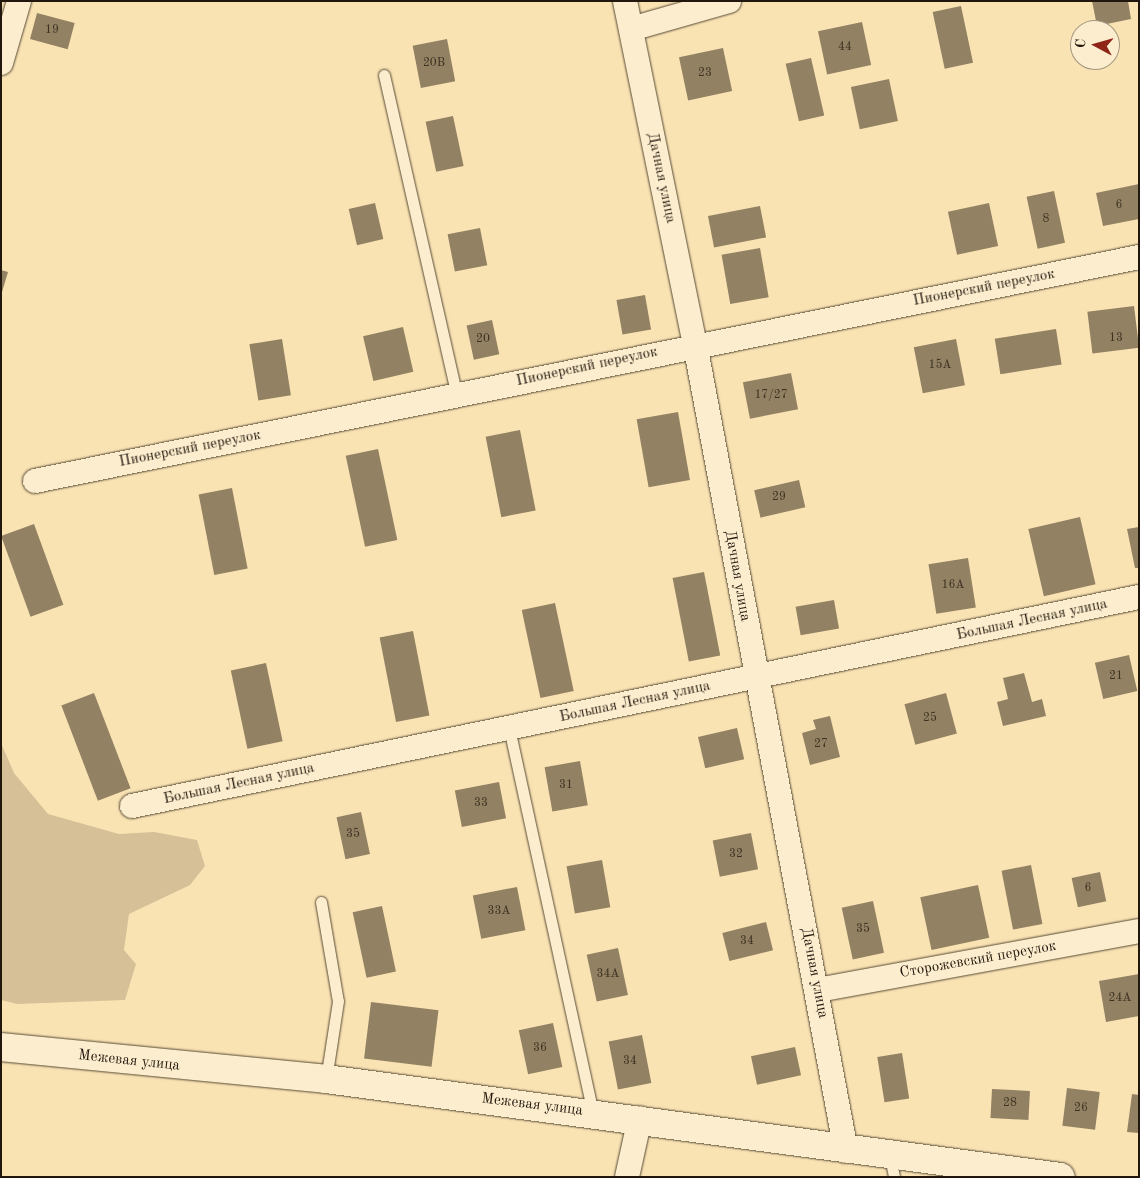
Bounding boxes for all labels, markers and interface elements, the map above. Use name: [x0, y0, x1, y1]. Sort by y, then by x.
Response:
north arrow: [1070, 20, 1120, 70]
house number: 19: [45, 24, 59, 38]
text: С: [1074, 38, 1089, 49]
house number: 44: [838, 41, 852, 55]
house number: 20В: [423, 57, 445, 71]
house number: 23: [698, 67, 712, 81]
street label: Дачная улица: [643, 131, 679, 225]
house number: 6: [1116, 199, 1122, 213]
house number: 8: [1043, 213, 1049, 227]
street label: Пионерский переулок: [912, 265, 1056, 311]
house number: 13: [1109, 332, 1123, 346]
house number: 20: [476, 333, 490, 347]
street label: Пионерский переулок: [515, 343, 659, 391]
house number: 15А: [928, 359, 952, 373]
house number: 17/27: [754, 389, 788, 403]
street label: Пионерский переулок: [118, 426, 262, 472]
house number: 29: [772, 491, 786, 505]
street label: Дачная улица: [720, 529, 754, 623]
house number: 16А: [941, 579, 965, 593]
street label: Большая Лесная улица: [955, 595, 1109, 645]
house number: 21: [1109, 670, 1123, 684]
street label: Большая Лесная улица: [558, 677, 712, 727]
house number: 25: [923, 712, 937, 726]
house number: 27: [814, 738, 828, 752]
street label: Большая Лесная улица: [162, 759, 316, 809]
house number: 31: [559, 779, 573, 793]
house number: 33: [474, 797, 488, 811]
house number: 35: [346, 828, 360, 842]
house number: 32: [729, 848, 743, 862]
house number: 6: [1085, 882, 1091, 896]
house number: 33А: [487, 905, 511, 919]
house number: 35: [856, 923, 870, 937]
street label: Дачная улица: [796, 926, 832, 1020]
house number: 34: [740, 935, 754, 949]
street label: Сторожевский переулок: [898, 937, 1058, 983]
house number: 34А: [596, 968, 620, 982]
house number: 24А: [1108, 992, 1132, 1006]
house number: 36: [533, 1042, 547, 1056]
street label: Межевая улица: [77, 1047, 181, 1075]
house number: 34: [623, 1055, 637, 1069]
street label: Межевая улица: [480, 1090, 584, 1120]
house number: 28: [1003, 1097, 1017, 1111]
house number: 26: [1074, 1102, 1088, 1116]

